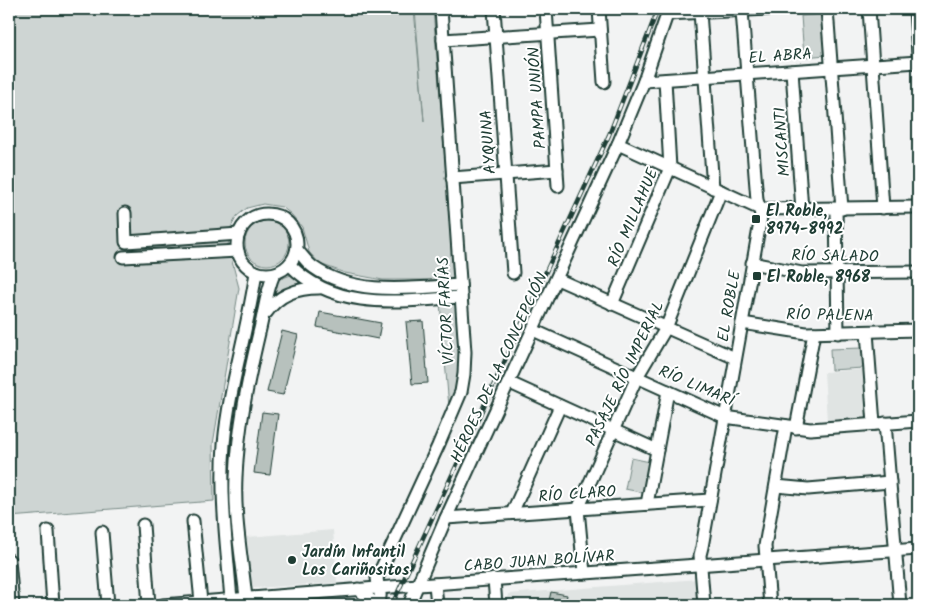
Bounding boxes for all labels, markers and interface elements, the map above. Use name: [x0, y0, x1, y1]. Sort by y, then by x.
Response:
street label: EL ABRA: [748, 42, 813, 71]
street label: PAMPA UNIÓN: [521, 46, 554, 150]
street label: MISCANTI: [768, 106, 797, 178]
street label: AYQUINA: [474, 109, 503, 175]
street label: RÍO MILLAHUE: [601, 164, 666, 271]
place label: El Roble, 8974-8992: [766, 199, 843, 242]
marker: El Roble, 8974-8992: [750, 213, 762, 225]
street label: RÍO SALADO: [791, 243, 879, 270]
street label: VÍCTOR FARÍAS: [431, 256, 462, 365]
place label: El Roble, 8968: [767, 265, 871, 290]
street label: HÉROES DE LA CONCEPCIÓN: [444, 268, 555, 467]
street label: EL ROBLE: [711, 268, 748, 344]
marker: El Roble, 8968: [751, 270, 763, 282]
street label: PASAJE RÍO IMPERIAL: [579, 297, 671, 451]
street label: RÍO PALENA: [786, 302, 874, 329]
street label: RÍO LIMARÍ: [654, 359, 741, 415]
street label: RÍO CLARO: [537, 479, 617, 510]
place label: Jardín Infantil Los Cariñositos: [302, 540, 410, 583]
street label: CABO JUAN BOLÍVAR: [463, 544, 615, 579]
marker: Jardín Infantil Los Cariñositos: [286, 554, 298, 566]

